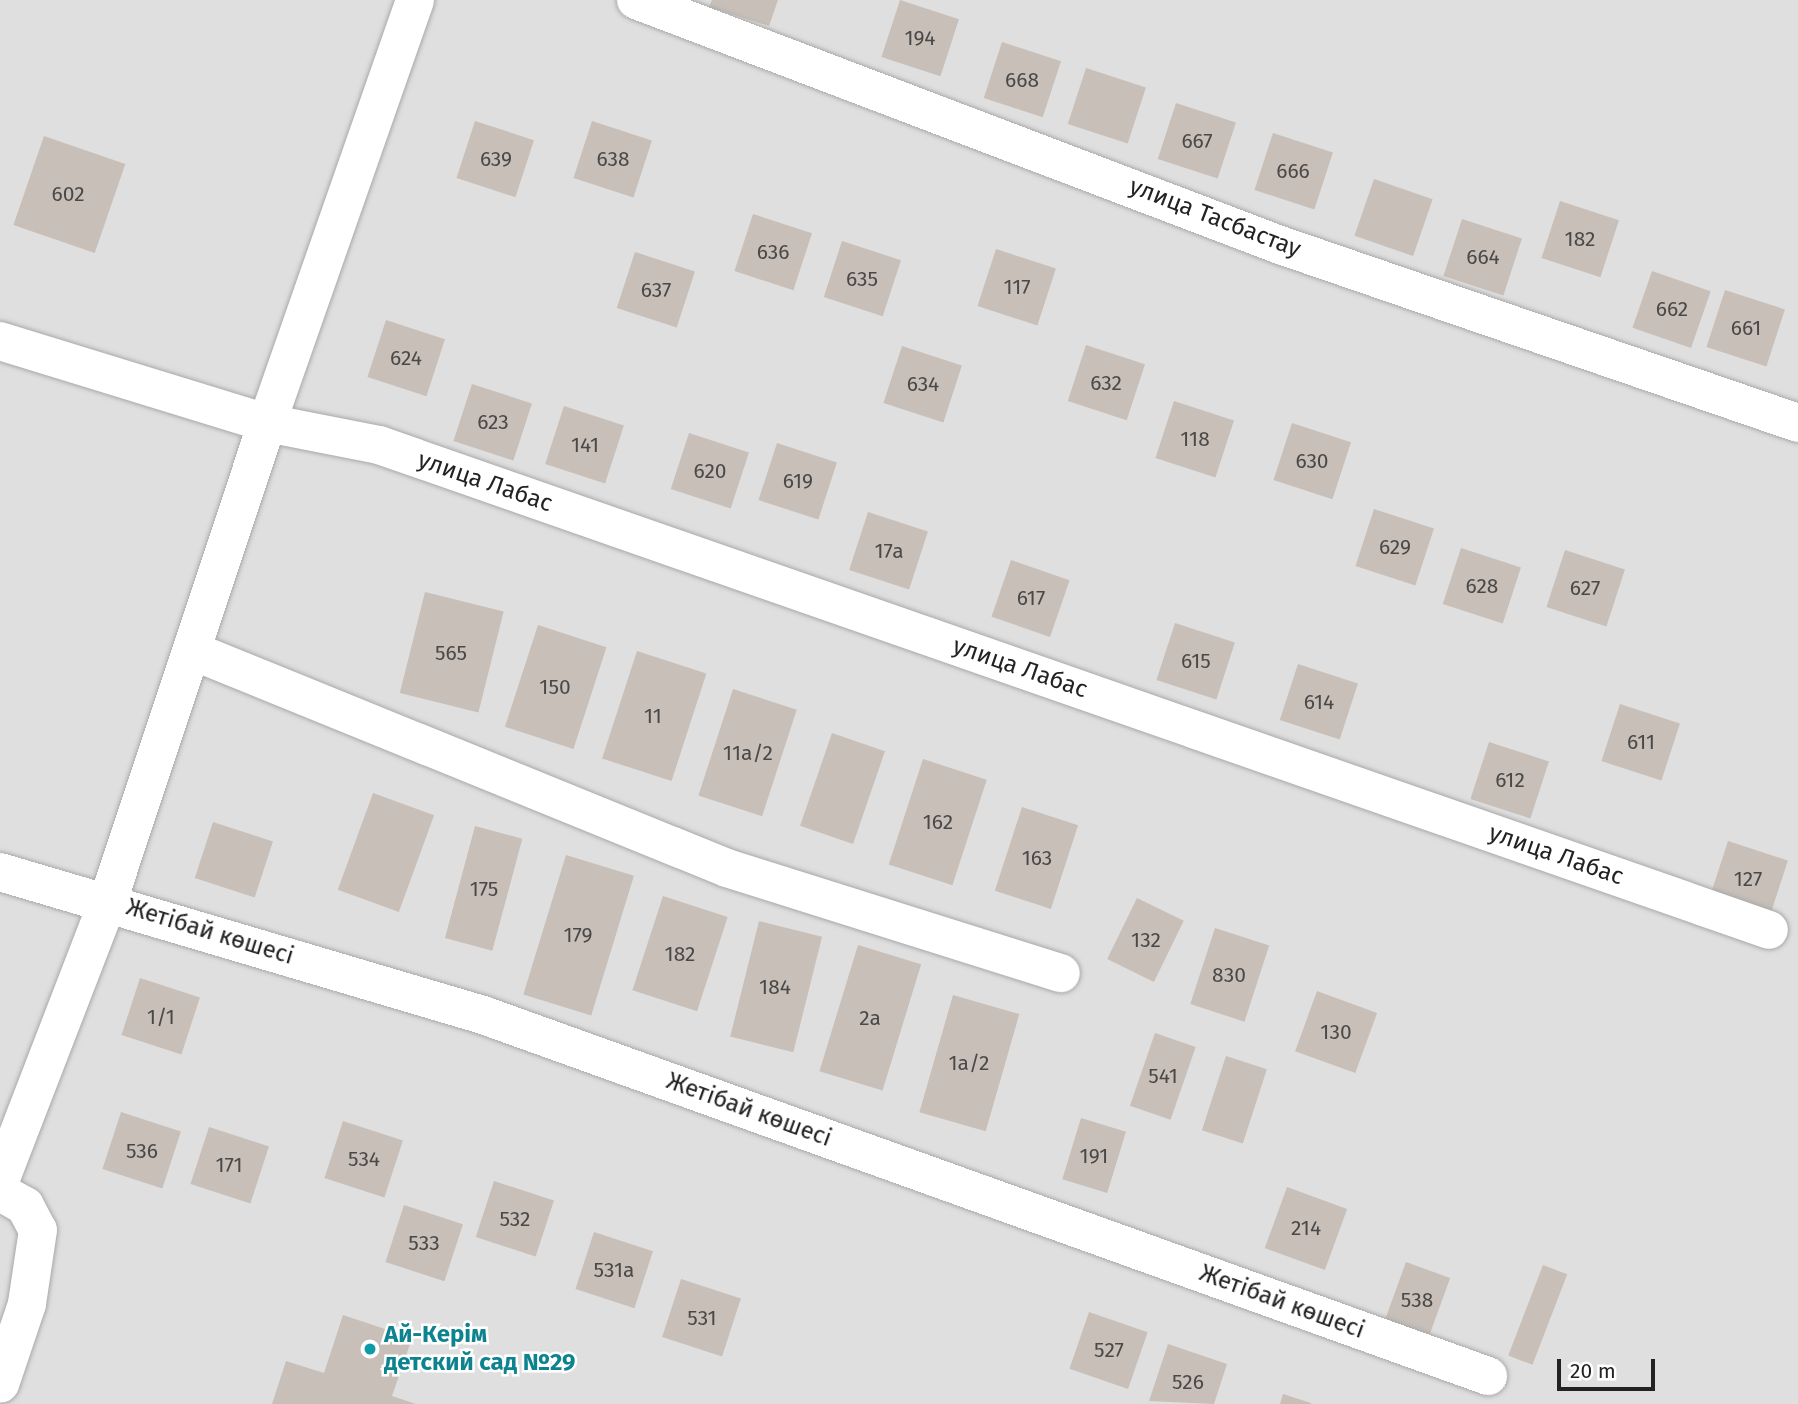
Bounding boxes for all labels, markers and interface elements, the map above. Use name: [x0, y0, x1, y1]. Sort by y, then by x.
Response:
house number: 194: [904, 25, 936, 51]
house number: 668: [1005, 67, 1039, 93]
house number: 667: [1181, 128, 1213, 154]
house number: 639: [480, 146, 512, 172]
house number: 638: [596, 146, 630, 172]
house number: 666: [1276, 158, 1310, 184]
street label: улица Тасбастау: [1125, 172, 1305, 264]
house number: 602: [51, 181, 85, 207]
house number: 182: [1565, 226, 1595, 252]
house number: 636: [757, 239, 789, 265]
house number: 664: [1466, 244, 1500, 270]
house number: 635: [846, 266, 878, 292]
house number: 117: [1003, 274, 1031, 300]
house number: 637: [641, 277, 671, 303]
house number: 662: [1656, 296, 1688, 322]
house number: 661: [1731, 315, 1761, 341]
house number: 624: [390, 345, 422, 371]
house number: 632: [1090, 370, 1122, 396]
house number: 634: [907, 371, 939, 397]
house number: 623: [477, 409, 509, 435]
house number: 118: [1180, 426, 1210, 452]
house number: 141: [571, 432, 599, 458]
street label: улица Лабас: [414, 446, 556, 518]
house number: 630: [1295, 448, 1329, 474]
house number: 620: [693, 458, 727, 484]
house number: 619: [783, 468, 813, 494]
house number: 629: [1379, 534, 1411, 560]
house number: 17а: [874, 538, 904, 564]
house number: 628: [1466, 573, 1498, 599]
house number: 627: [1570, 575, 1600, 601]
house number: 617: [1017, 585, 1045, 611]
street label: улица Лабас: [949, 632, 1091, 704]
house number: 565: [435, 640, 467, 666]
house number: 615: [1181, 648, 1211, 674]
house number: 150: [539, 674, 571, 700]
house number: 614: [1304, 689, 1334, 715]
house number: 11: [644, 703, 662, 729]
house number: 611: [1627, 729, 1655, 755]
house number: 11а/2: [723, 740, 773, 766]
house number: 612: [1495, 767, 1525, 793]
house number: 162: [923, 809, 953, 835]
street label: улица Лабас: [1485, 819, 1627, 891]
house number: 163: [1022, 845, 1052, 871]
house number: 127: [1734, 866, 1762, 892]
house number: 175: [470, 876, 498, 902]
street label: Жетібай көшесі: [123, 893, 297, 971]
house number: 179: [563, 922, 593, 948]
house number: 132: [1131, 927, 1161, 953]
house number: 182: [665, 941, 695, 967]
house number: 830: [1212, 962, 1246, 988]
house number: 184: [759, 974, 791, 1000]
house number: 1/1: [147, 1004, 175, 1030]
house number: 2а: [859, 1005, 881, 1031]
house number: 130: [1320, 1019, 1352, 1045]
house number: 1а/2: [949, 1050, 989, 1076]
house number: 541: [1148, 1063, 1178, 1089]
street label: Жетібай көшесі: [663, 1067, 835, 1153]
house number: 536: [126, 1138, 158, 1164]
house number: 191: [1080, 1143, 1108, 1169]
house number: 534: [348, 1146, 380, 1172]
house number: 171: [215, 1152, 243, 1178]
house number: 532: [499, 1206, 531, 1232]
house number: 214: [1291, 1215, 1321, 1241]
house number: 533: [408, 1230, 440, 1256]
house number: 531а: [594, 1257, 634, 1283]
street label: Жетібай көшесі: [1196, 1259, 1368, 1345]
house number: 538: [1401, 1287, 1433, 1313]
house number: 531: [687, 1305, 717, 1331]
place label: Ай-Керім детский сад №29: [384, 1321, 576, 1377]
house number: 527: [1094, 1337, 1124, 1363]
marker: Ай-Керім детский сад №29: [362, 1341, 378, 1357]
scale bar: [1560, 1344, 1658, 1388]
text: 20 m: [1570, 1358, 1616, 1384]
house number: 526: [1172, 1369, 1204, 1395]

